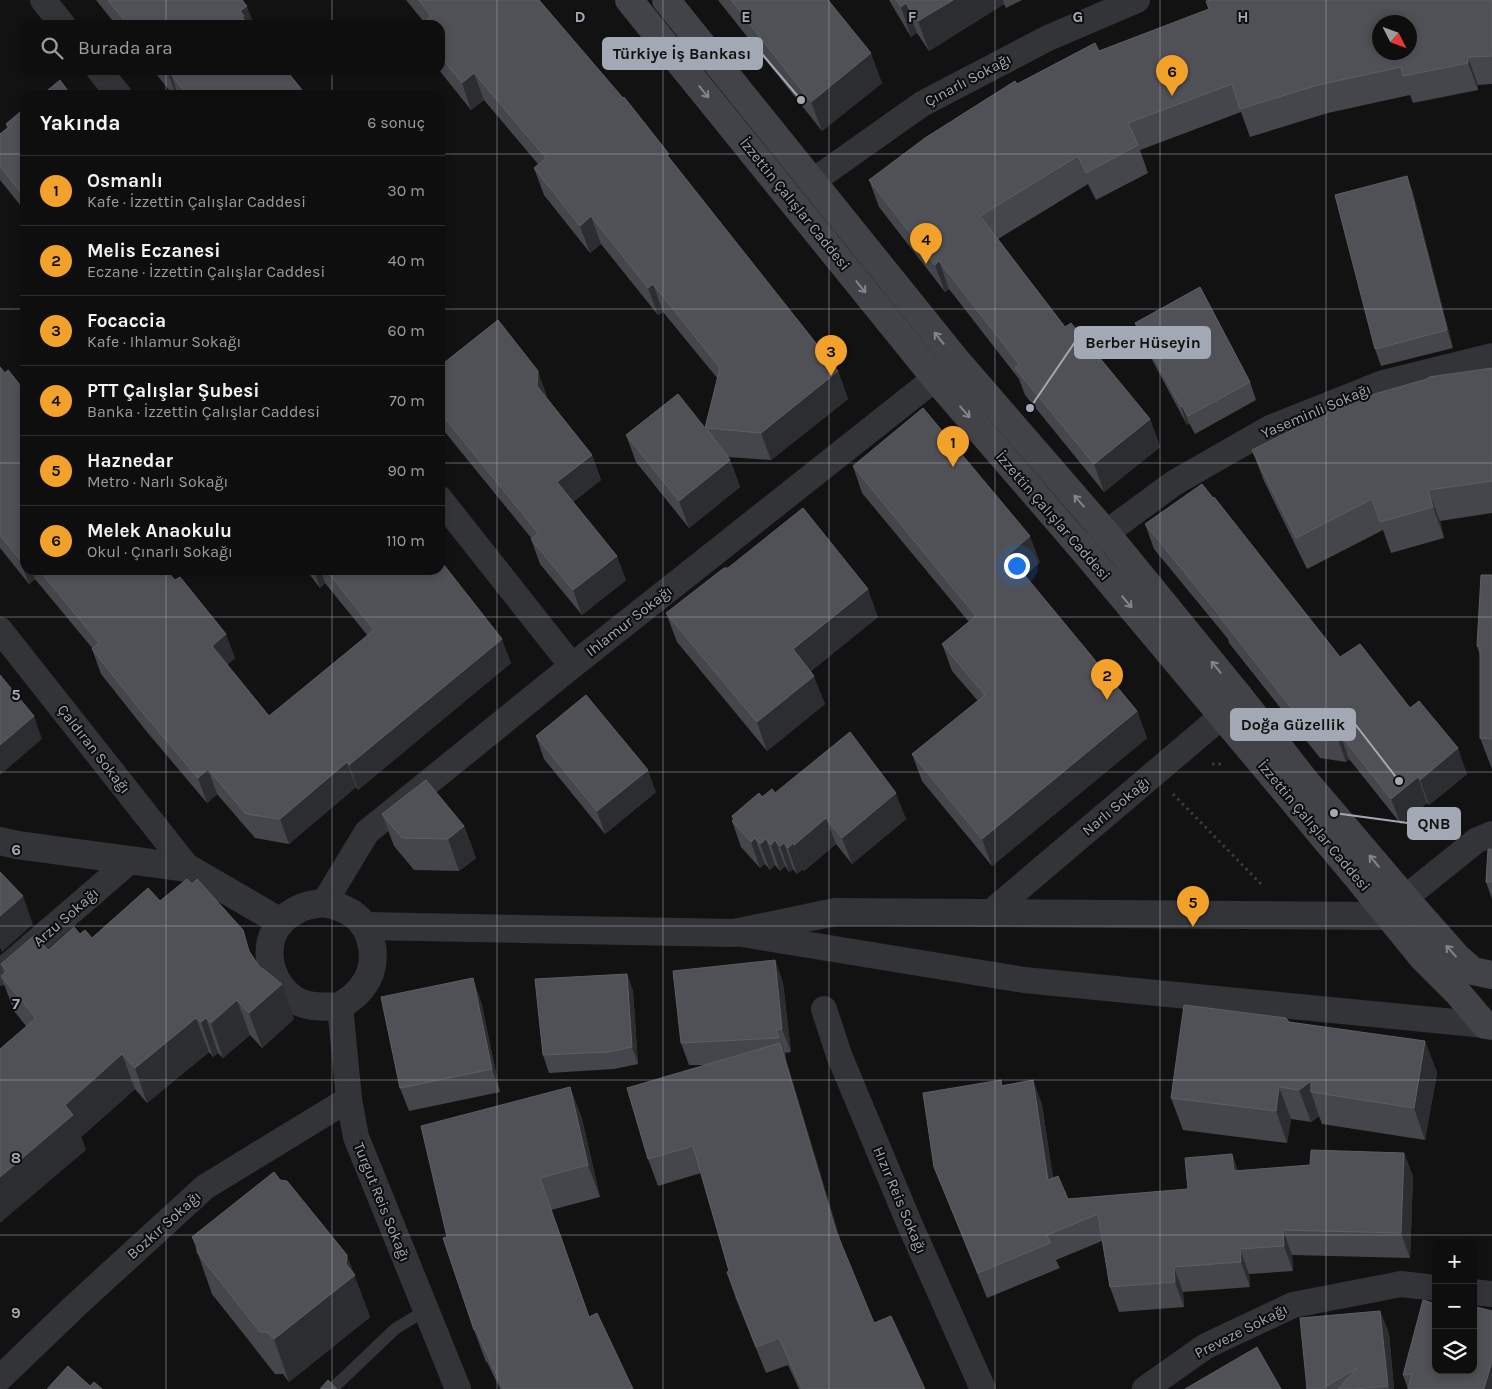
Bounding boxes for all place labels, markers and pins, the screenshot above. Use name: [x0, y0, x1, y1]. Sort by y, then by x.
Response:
callout: Türkiye İş Bankası: [603, 38, 762, 69]
pin: 6: [1156, 55, 1188, 96]
pin: 4: [910, 223, 942, 264]
callout: Berber Hüseyin: [1075, 327, 1210, 358]
pin: 3: [815, 335, 847, 376]
pin: 1: [937, 426, 969, 467]
pin: 2: [1091, 659, 1123, 700]
callout: Doğa Güzellik: [1231, 709, 1355, 740]
callout: QNB: [1408, 808, 1460, 839]
pin: 5: [1177, 886, 1209, 927]

